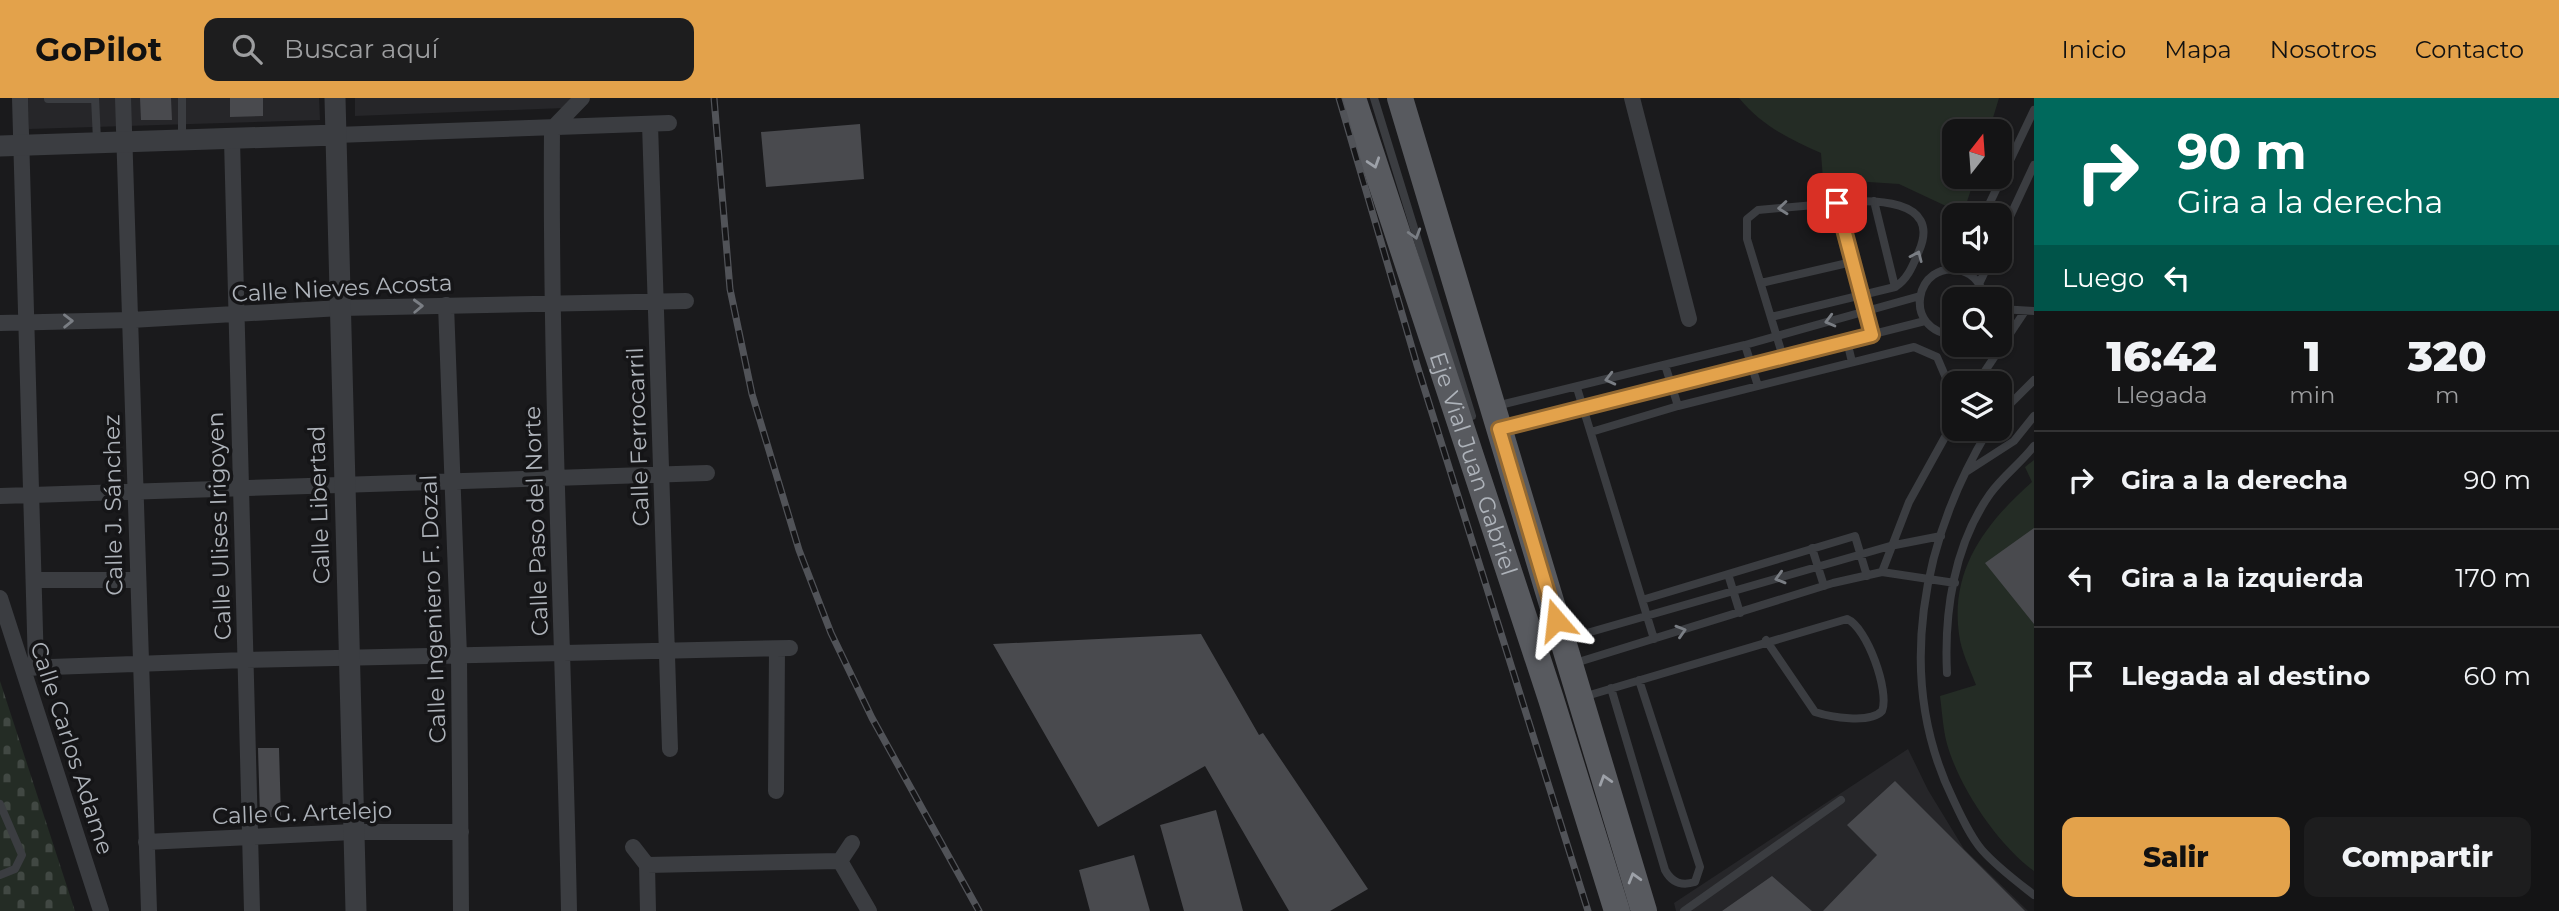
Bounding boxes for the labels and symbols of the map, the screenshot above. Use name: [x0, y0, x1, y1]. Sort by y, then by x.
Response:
north arrow: [1942, 119, 2012, 189]
one-way arrow: [1366, 156, 1380, 169]
pin: [1807, 173, 1867, 233]
one-way arrow: [1778, 200, 1789, 215]
one-way arrow: [1407, 227, 1422, 239]
one-way arrow: [1908, 251, 1922, 263]
street label: Calle Nieves Acosta: [231, 268, 453, 308]
one-way arrow: [413, 298, 424, 314]
one-way arrow: [1825, 313, 1837, 328]
one-way arrow: [63, 314, 74, 329]
street label: Calle Ferrocarril: [621, 347, 655, 527]
street label: Eje Vial Juan Gabriel: [1424, 348, 1523, 579]
one-way arrow: [1605, 371, 1617, 385]
street label: Calle Paso del Norte: [518, 405, 554, 637]
street label: Calle Ulises Irigoyen: [201, 411, 237, 641]
street label: Calle J. Sánchez: [97, 414, 129, 596]
street label: Calle Libertad: [302, 425, 336, 585]
street label: Calle Ingeniero F. Dozal: [414, 474, 452, 744]
one-way arrow: [1774, 569, 1786, 584]
position arrow: [1519, 583, 1593, 657]
one-way arrow: [1675, 624, 1687, 639]
street label: Calle Carlos Adame: [24, 638, 120, 858]
one-way arrow: [1598, 775, 1613, 787]
street label: Calle G. Artelejo: [211, 796, 393, 830]
one-way arrow: [1628, 873, 1643, 885]

